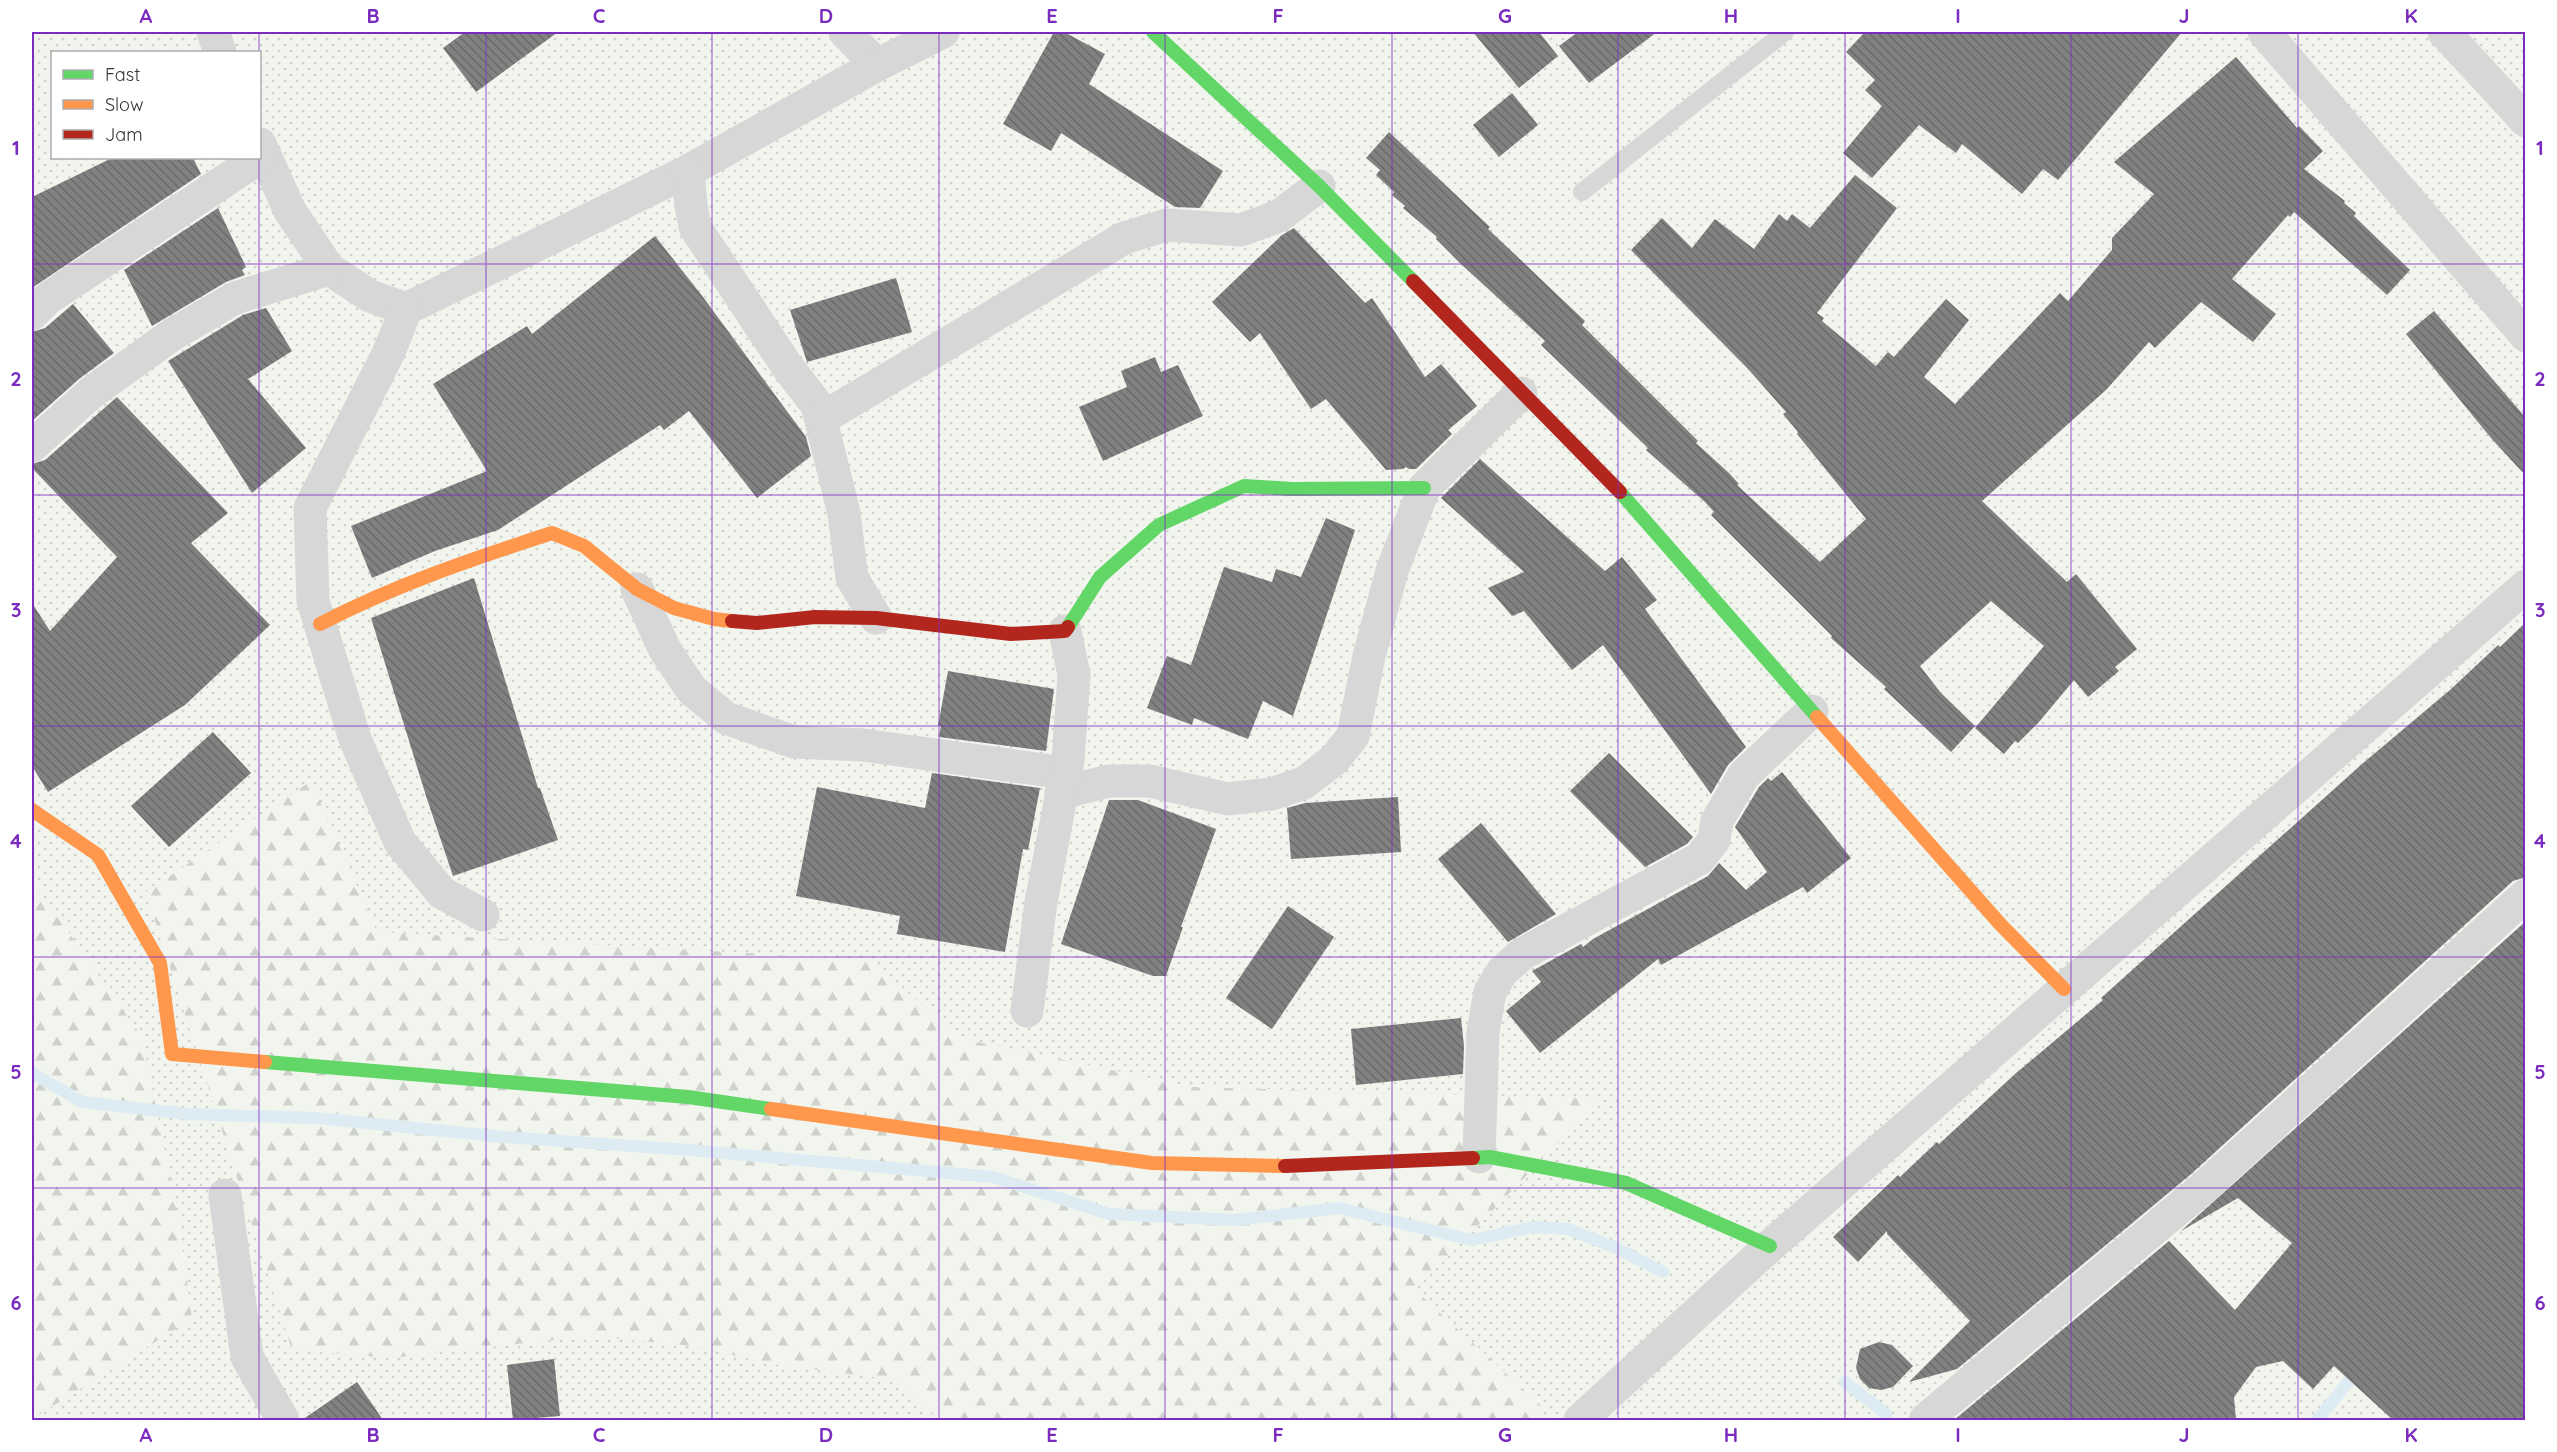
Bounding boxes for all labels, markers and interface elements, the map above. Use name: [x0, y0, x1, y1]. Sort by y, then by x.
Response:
text: A: [140, 3, 153, 28]
text: B: [366, 3, 380, 28]
text: C: [593, 3, 606, 28]
text: D: [819, 3, 833, 28]
text: E: [1046, 3, 1058, 28]
text: F: [1272, 3, 1284, 28]
text: G: [1498, 3, 1512, 28]
text: H: [1724, 3, 1738, 28]
text: I: [1955, 3, 1961, 28]
text: J: [2178, 3, 2190, 28]
text: K: [2404, 3, 2418, 28]
legend: [51, 51, 261, 159]
text: Fast: [105, 63, 140, 86]
text: Slow: [105, 93, 143, 116]
text: Jam: [105, 123, 143, 146]
text: 1: [12, 135, 20, 160]
text: 1: [2536, 135, 2544, 160]
text: 2: [10, 366, 22, 391]
text: 2: [2534, 366, 2546, 391]
text: 3: [11, 597, 21, 622]
text: 3: [2535, 597, 2545, 622]
text: 4: [10, 828, 22, 853]
text: 4: [2534, 828, 2546, 853]
text: 5: [10, 1059, 22, 1084]
text: 5: [2534, 1059, 2546, 1084]
text: 6: [10, 1290, 22, 1315]
text: 6: [2534, 1290, 2546, 1315]
text: A: [140, 1422, 153, 1447]
text: B: [366, 1422, 380, 1447]
text: C: [593, 1422, 606, 1447]
text: D: [819, 1422, 833, 1447]
text: E: [1046, 1422, 1058, 1447]
text: F: [1272, 1422, 1284, 1447]
text: G: [1498, 1422, 1512, 1447]
text: H: [1724, 1422, 1738, 1447]
text: I: [1955, 1422, 1961, 1447]
text: J: [2178, 1422, 2190, 1447]
text: K: [2404, 1422, 2418, 1447]

